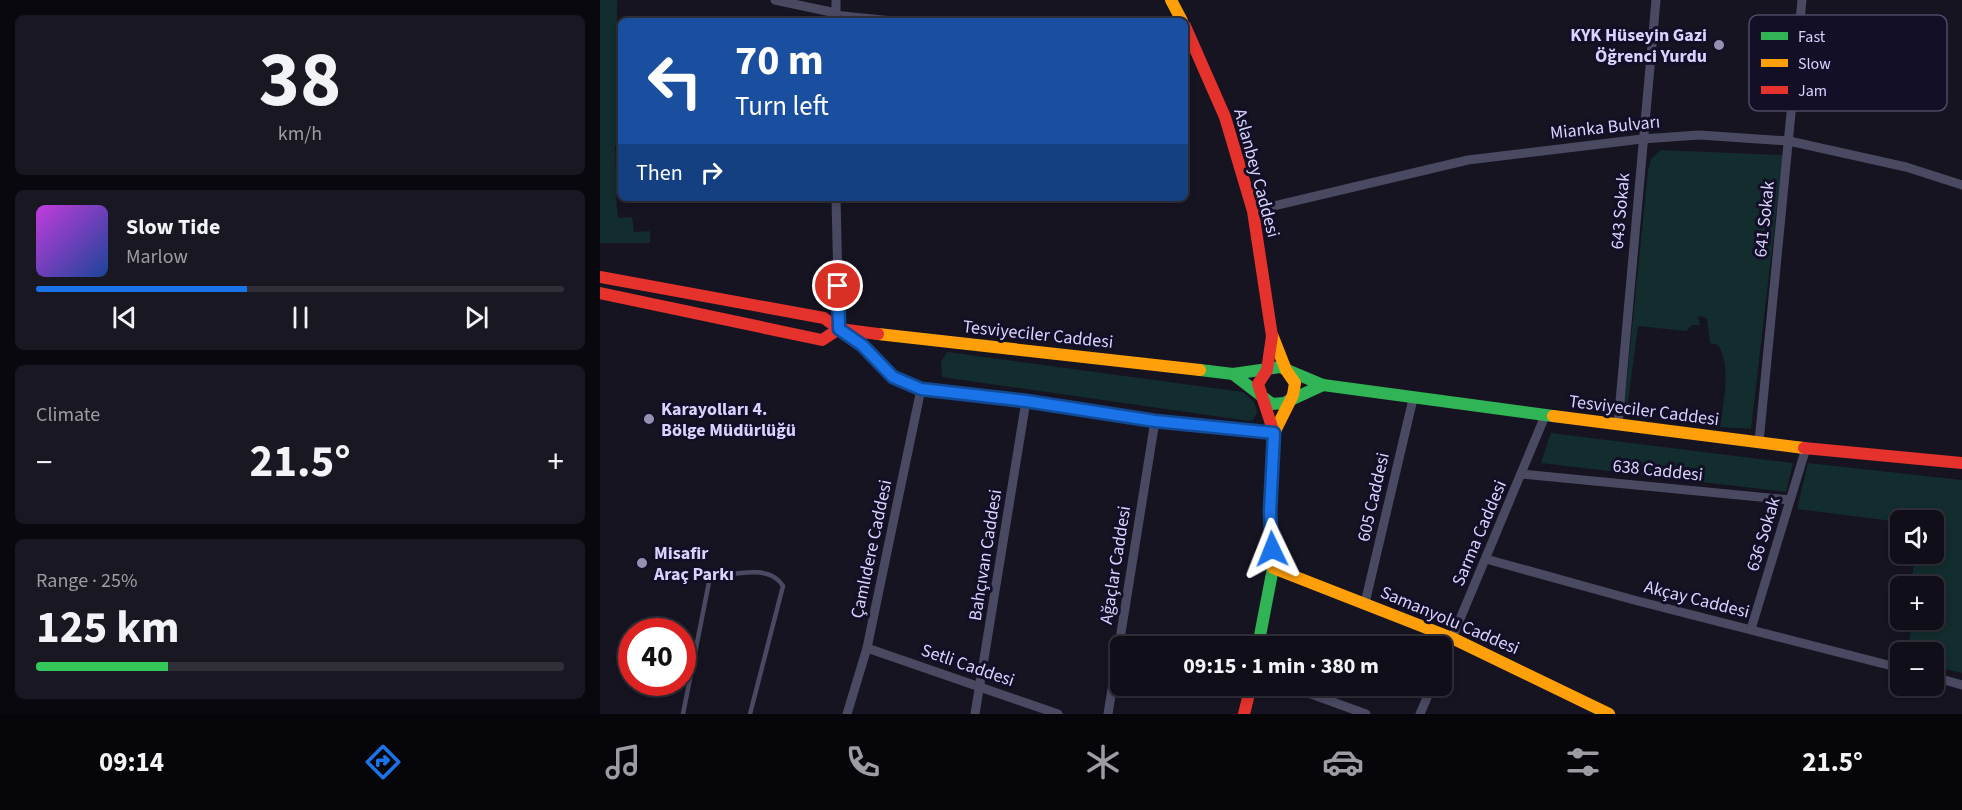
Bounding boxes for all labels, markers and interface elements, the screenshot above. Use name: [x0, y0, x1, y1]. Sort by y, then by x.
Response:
legend: [1749, 15, 1947, 111]
place label: KYK Hüseyin Gazi Öğrenci Yurdu: [1570, 23, 1707, 69]
text: 38: [259, 25, 341, 136]
text: Fast: [1798, 26, 1826, 48]
text: 70 m: [735, 31, 824, 91]
marker: KYK Hüseyin Gazi Öğrenci Yurdu: [1712, 38, 1726, 52]
icon: left: [636, 42, 714, 120]
text: Slow: [1798, 53, 1831, 75]
text: Jam: [1798, 80, 1827, 102]
text: Turn left: [735, 87, 829, 126]
street label: Aslanbey Caddesi: [1227, 106, 1286, 240]
street label: Mianka Bulvarı: [1549, 109, 1661, 146]
text: km/h: [278, 120, 322, 148]
icon: right: [695, 156, 728, 189]
text: Then: [636, 157, 683, 189]
street label: 643 Sokak: [1605, 172, 1636, 250]
street label: 641 Sokak: [1748, 180, 1781, 258]
text: Slow Tide: [126, 211, 220, 243]
text: Marlow: [126, 243, 188, 271]
pin: [812, 260, 863, 311]
icon: arrive: [821, 269, 854, 302]
icon: previous: [108, 301, 141, 334]
icon: pause: [284, 301, 317, 334]
icon: next: [460, 301, 493, 334]
street label: Tesviyeciler Caddesi: [961, 314, 1114, 355]
street label: Tesviyeciler Caddesi: [1567, 389, 1721, 432]
place label: Karayolları 4. Bölge Müdürlüğü: [661, 397, 796, 443]
text: Climate: [36, 401, 100, 429]
marker: Karayolları 4. Bölge Müdürlüğü: [642, 412, 656, 426]
text: 21.5°: [249, 430, 351, 494]
text: −: [36, 439, 52, 486]
text: +: [548, 439, 564, 486]
street label: 605 Caddesi: [1351, 450, 1396, 544]
street label: 638 Caddesi: [1612, 453, 1704, 488]
street label: Sarma Caddesi: [1446, 476, 1513, 590]
street label: Çamlıdere Caddesi: [845, 478, 898, 621]
street label: Bahçıvan Caddesi: [963, 487, 1008, 623]
street label: 636 Sokak: [1740, 494, 1787, 574]
street label: Ağaçlar Caddesi: [1094, 504, 1137, 626]
map controls: [1890, 510, 1944, 696]
button: sound: [1890, 510, 1944, 564]
position arrow: [1240, 517, 1304, 581]
place label: Misafir Araç Parkı: [653, 541, 734, 587]
marker: Misafir Araç Parkı: [635, 556, 649, 570]
text: Range · 25%: [36, 567, 137, 595]
street label: Akçay Caddesi: [1642, 574, 1752, 625]
button: +: [1890, 576, 1944, 630]
street label: Samanyolu Caddesi: [1376, 580, 1523, 661]
text: 125 km: [36, 596, 180, 660]
speed limit sign: 40: [618, 618, 696, 696]
street label: Setli Caddesi: [918, 638, 1018, 693]
button: −: [1890, 642, 1944, 696]
text: 09:15 · 1 min · 380 m: [1183, 650, 1379, 682]
icon: directions: [362, 741, 404, 783]
icon: music: [602, 741, 644, 783]
icon: phone: [842, 741, 884, 783]
icon: climate: [1082, 741, 1124, 783]
icon: car: [1322, 741, 1364, 783]
icon: filters: [1562, 741, 1604, 783]
text: 09:14: [99, 743, 164, 782]
text: 21.5°: [1802, 743, 1863, 782]

